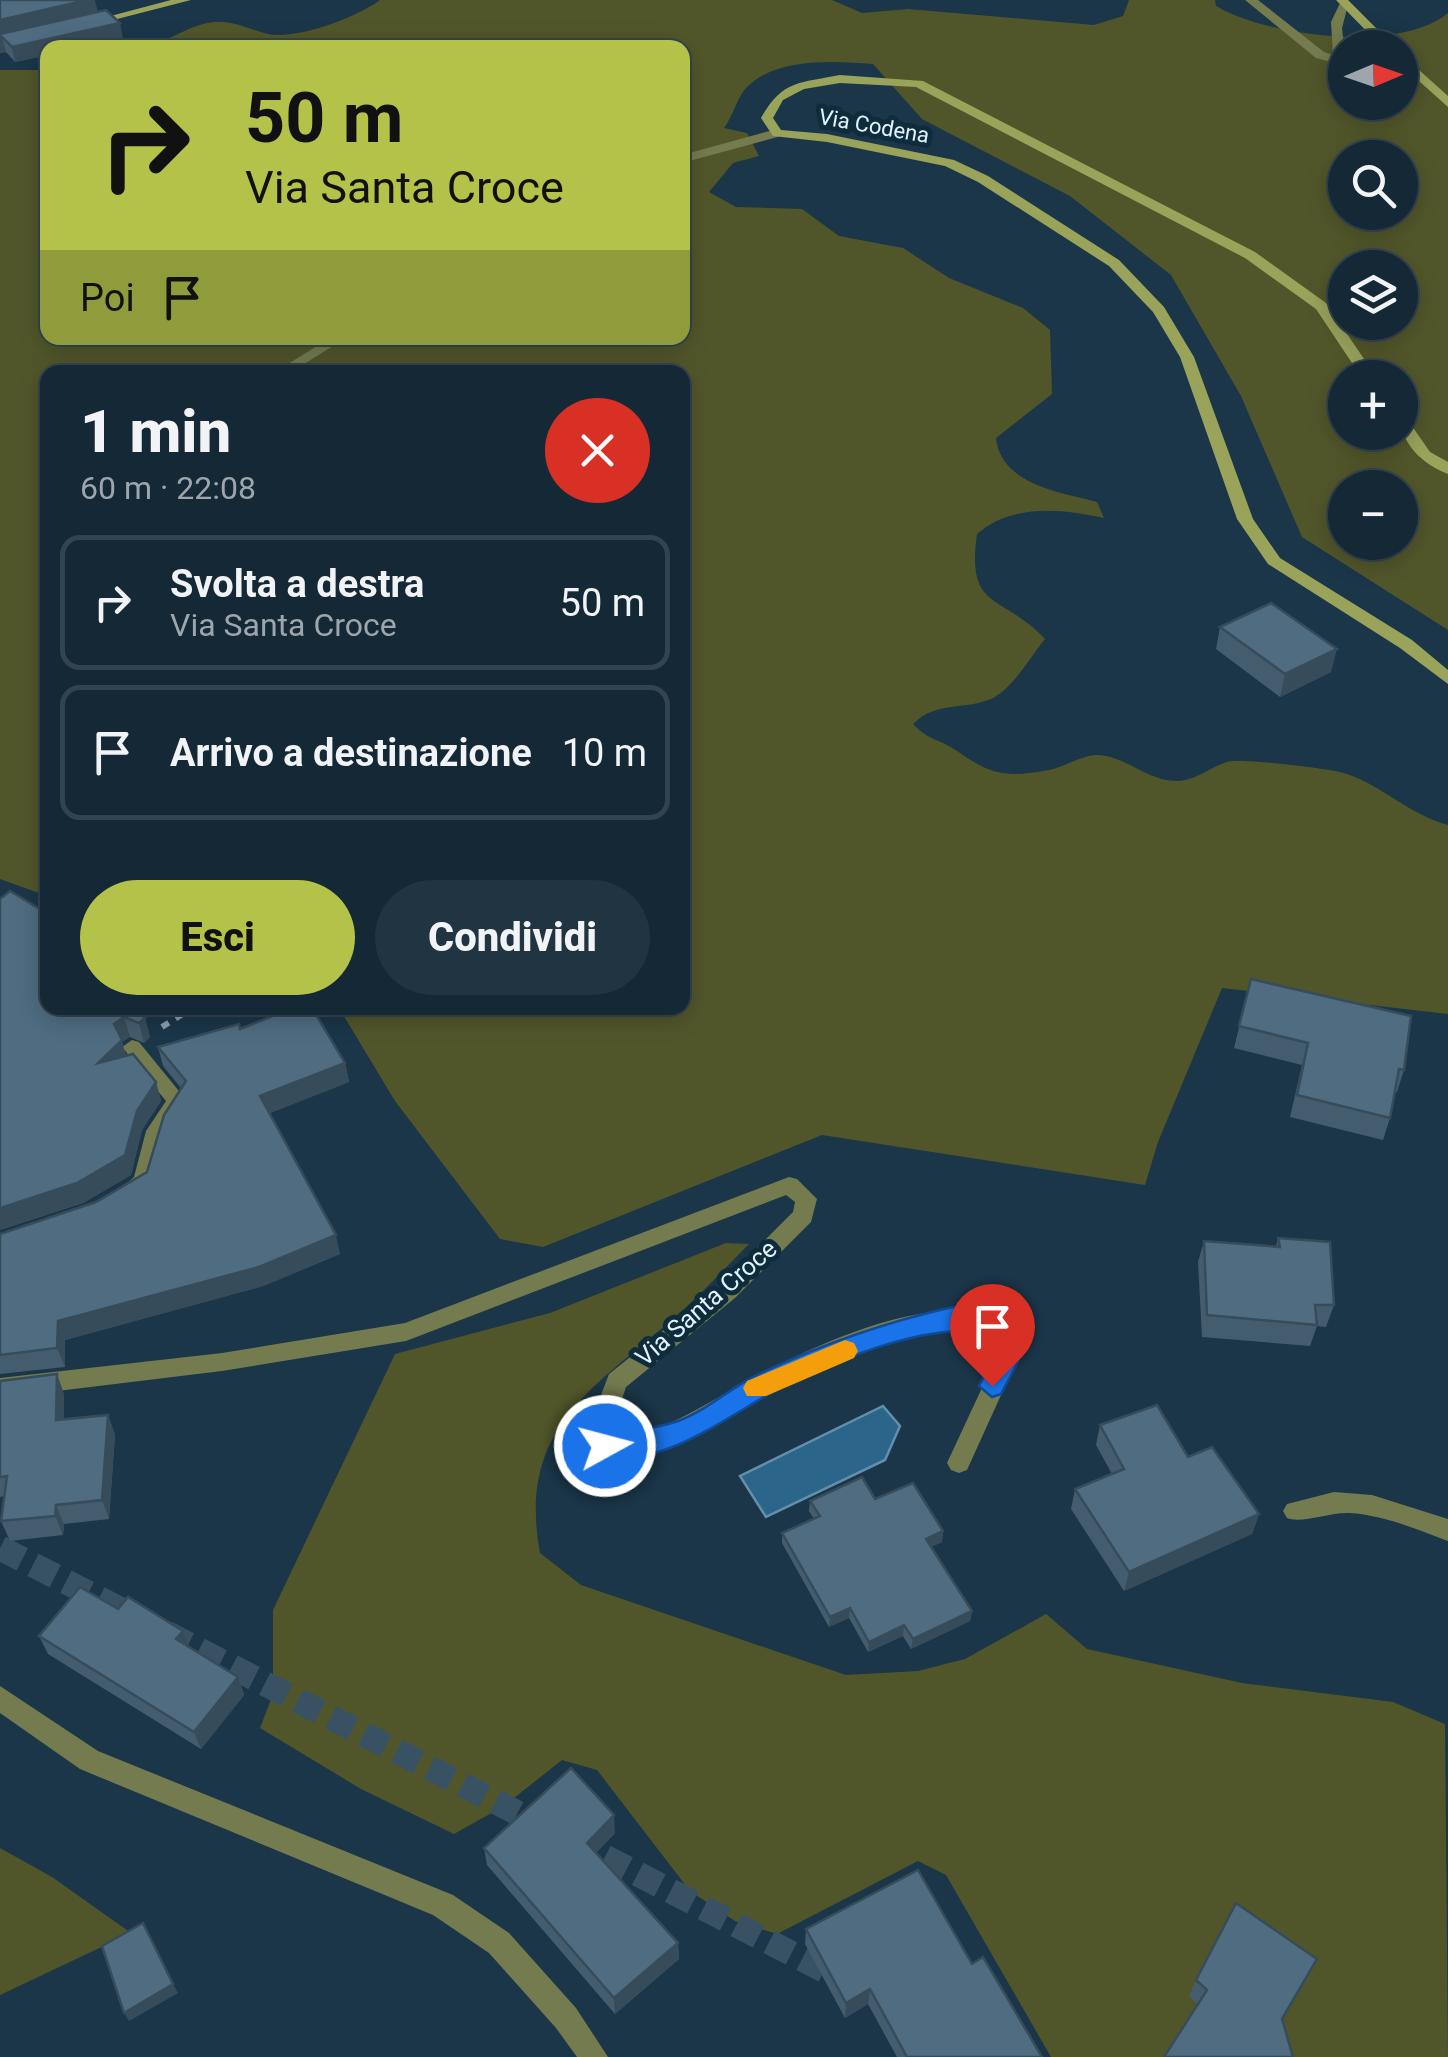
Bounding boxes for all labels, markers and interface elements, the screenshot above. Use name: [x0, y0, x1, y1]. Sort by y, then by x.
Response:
north arrow: [1328, 30, 1418, 120]
map controls: [1328, 30, 1418, 560]
text: 50 m: [245, 77, 403, 159]
icon: right: [80, 80, 210, 210]
street label: Via Codena: [817, 104, 931, 148]
button: search: [1328, 140, 1418, 230]
text: Via Santa Croce: [245, 161, 564, 214]
button: layers: [1328, 250, 1418, 340]
icon: arrive: [155, 270, 210, 325]
text: Poi: [80, 276, 135, 320]
button: +: [1328, 360, 1418, 450]
text: 1 min: [80, 396, 231, 467]
button: close: [545, 398, 650, 503]
text: 60 m · 22:08: [80, 469, 256, 507]
button: −: [1328, 470, 1418, 560]
text: Svolta a destra: [170, 562, 424, 606]
icon: right: [85, 575, 140, 630]
text: 50 m: [560, 581, 645, 625]
text: Via Santa Croce: [170, 606, 397, 644]
icon: arrive: [85, 725, 140, 780]
text: Arrivo a destinazione: [170, 731, 532, 775]
text: 10 m: [562, 731, 647, 775]
button: Esci: [80, 880, 355, 995]
button: Condividi: [375, 880, 650, 995]
street label: Via Santa Croce: [630, 1234, 782, 1372]
pin: [950, 1284, 1035, 1387]
icon: arrive: [965, 1299, 1020, 1354]
position arrow: [553, 1394, 657, 1498]

